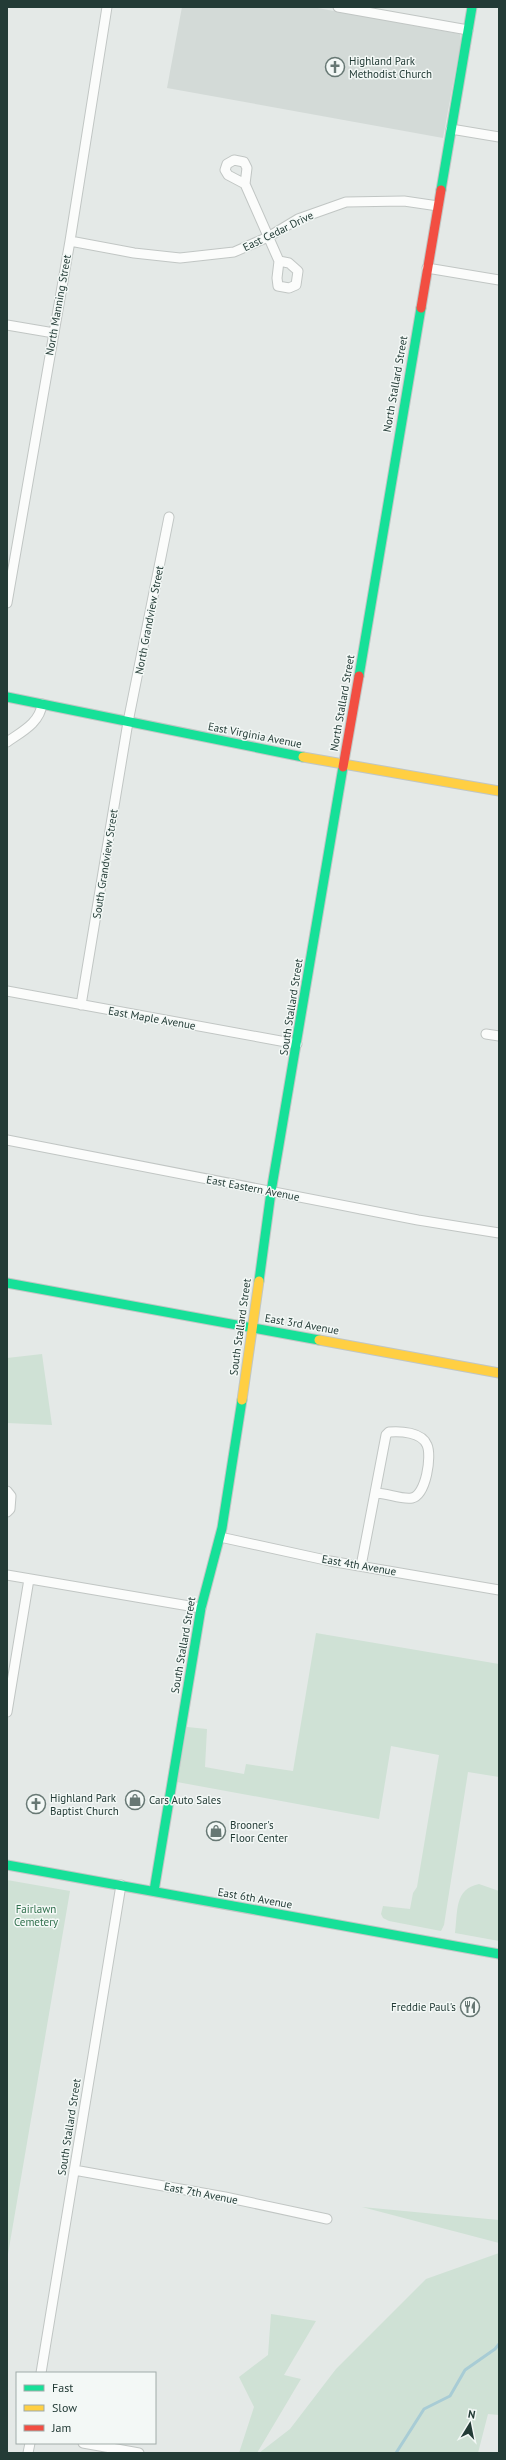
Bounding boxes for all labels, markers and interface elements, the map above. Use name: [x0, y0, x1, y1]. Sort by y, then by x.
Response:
place label: Highland Park Methodist Church: [349, 54, 432, 81]
church icon: Highland Park Methodist Church: [324, 56, 346, 78]
street label: East Cedar Drive: [240, 208, 316, 254]
street label: North Manning Street: [42, 253, 74, 357]
street label: North Stallard Street: [380, 334, 410, 433]
street label: North Grandview Street: [132, 564, 166, 676]
street label: North Stallard Street: [327, 653, 357, 752]
street label: East Virginia Avenue: [207, 719, 304, 751]
street label: South Grandview Street: [89, 808, 121, 920]
street label: South Stallard Street: [276, 957, 306, 1056]
street label: East Maple Avenue: [107, 1003, 197, 1033]
street label: East Eastern Avenue: [205, 1172, 301, 1204]
street label: South Stallard Street: [226, 1277, 254, 1376]
street label: East 3rd Avenue: [264, 1311, 341, 1337]
street label: East 4th Avenue: [321, 1552, 398, 1579]
street label: South Stallard Street: [168, 1595, 198, 1694]
shop icon: Cars Auto Sales: [124, 1789, 146, 1811]
place label: Highland Park Baptist Church: [50, 1791, 119, 1818]
church icon: Highland Park Baptist Church: [25, 1793, 47, 1815]
place label: Cars Auto Sales: [149, 1793, 221, 1807]
place label: Brooner's Floor Center: [230, 1818, 288, 1845]
shop icon: Brooner's Floor Center: [205, 1820, 227, 1842]
street label: East 6th Avenue: [217, 1885, 294, 1912]
park label: Fairlawn Cemetery: [14, 1902, 59, 1929]
restaurant icon: Freddie Paul's: [459, 1996, 481, 2018]
place label: Freddie Paul's: [391, 2000, 456, 2014]
street label: South Stallard Street: [54, 2077, 84, 2176]
street label: East 7th Avenue: [163, 2179, 240, 2207]
legend: [16, 2372, 156, 2444]
text: Fast: [52, 2380, 73, 2395]
text: Slow: [52, 2400, 77, 2415]
north arrow: [450, 2404, 490, 2444]
text: N: [467, 2407, 477, 2422]
text: Jam: [51, 2420, 71, 2435]

